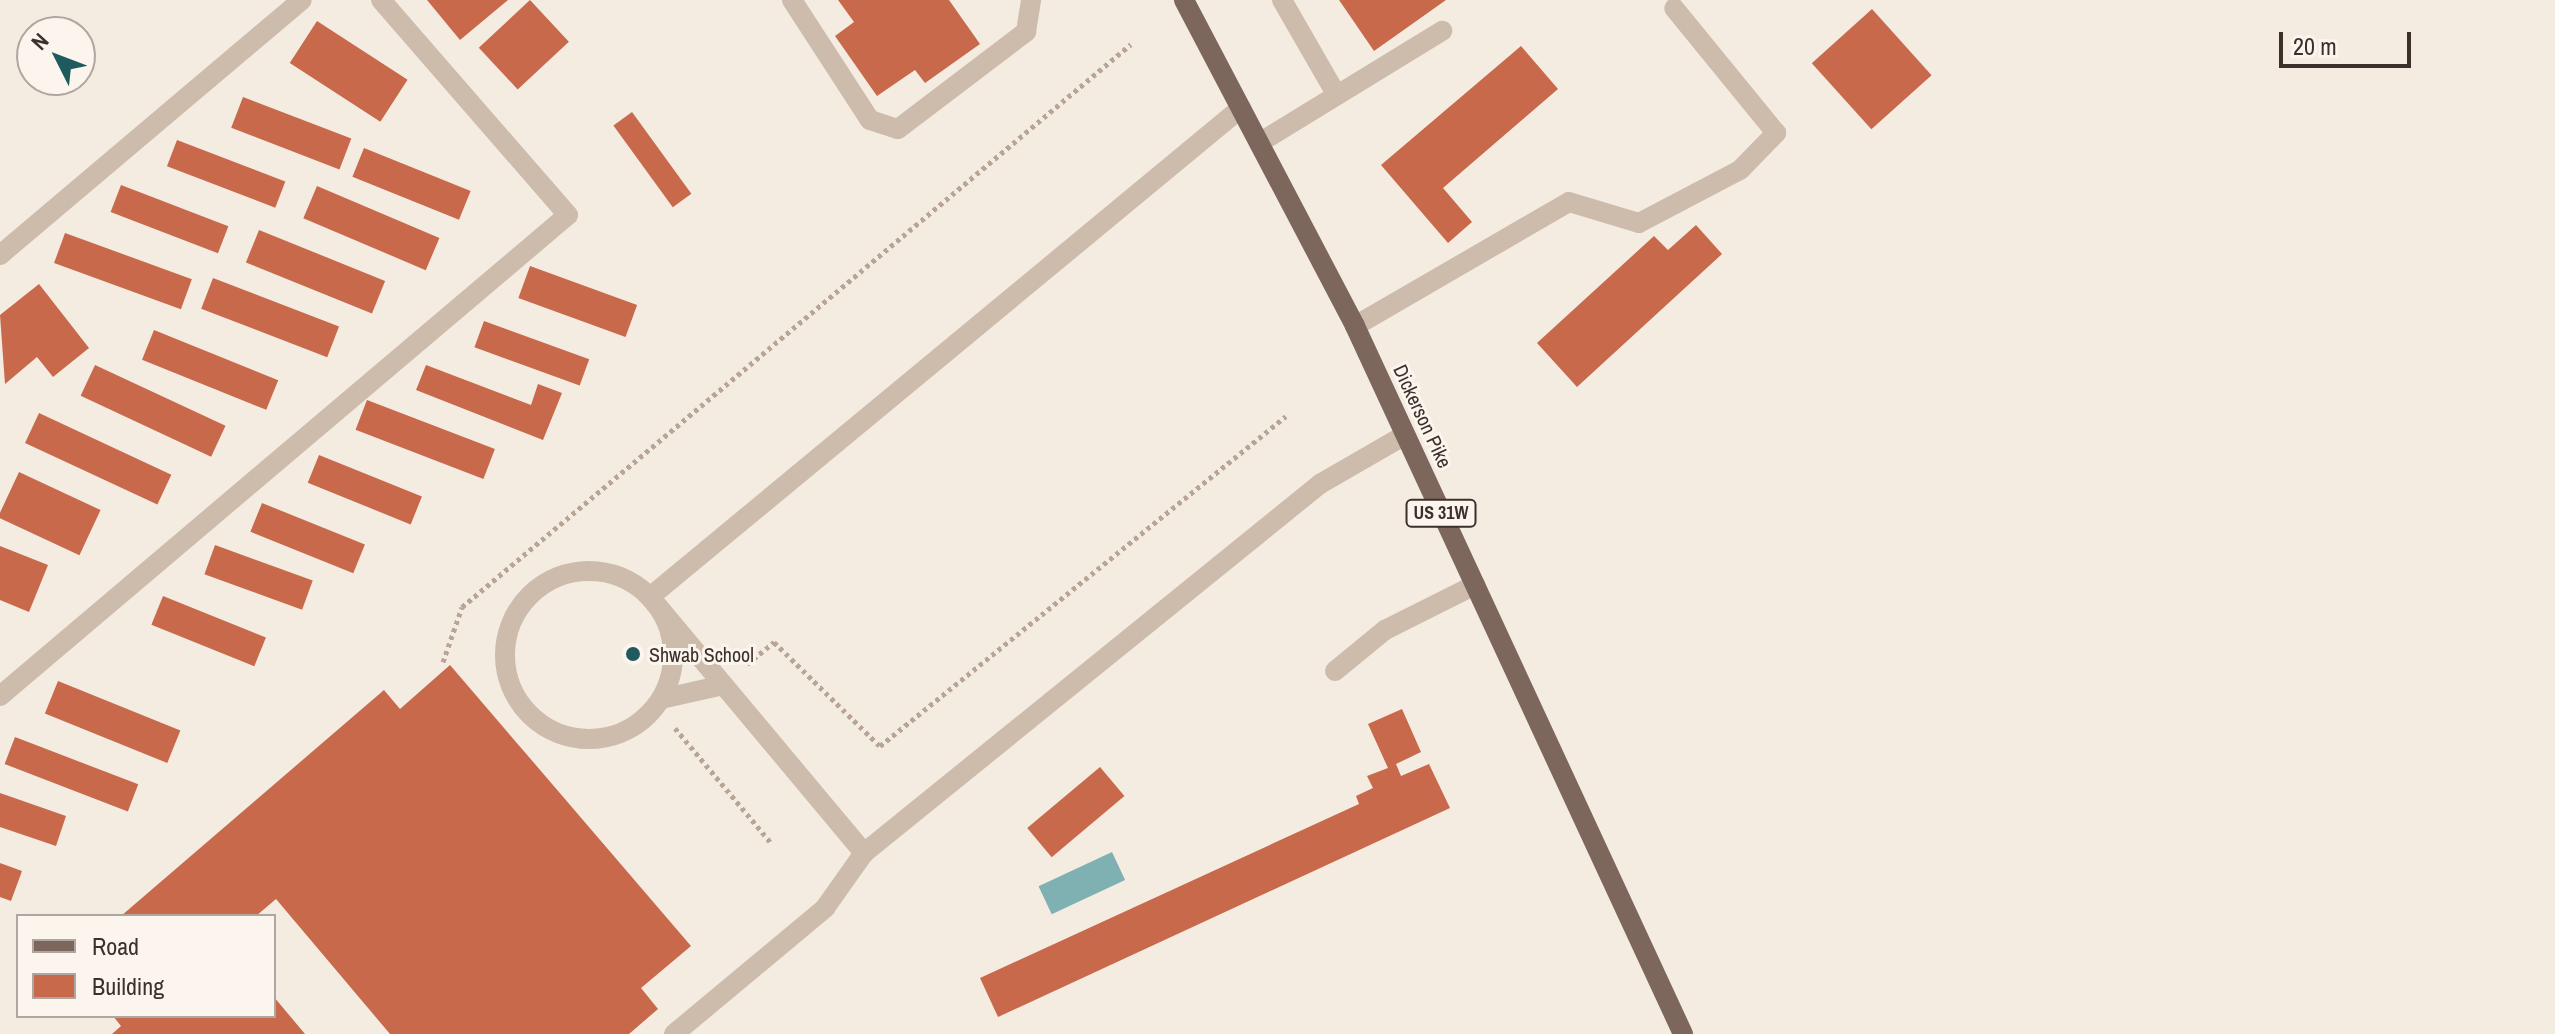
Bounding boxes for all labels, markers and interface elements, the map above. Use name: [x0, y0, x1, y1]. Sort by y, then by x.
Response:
north arrow: [16, 16, 96, 96]
scale bar: [2283, 16, 2415, 66]
text: N: [24, 26, 55, 56]
text: 20 m: [2293, 30, 2337, 62]
street label: Dickerson Pike: [1389, 361, 1457, 471]
road number: US 31W: [1405, 499, 1477, 527]
place label: Shwab School: [649, 642, 754, 666]
marker: Shwab School: [624, 645, 642, 663]
legend: [16, 914, 276, 1018]
text: Road: [92, 930, 139, 962]
text: Building: [92, 970, 164, 1002]

